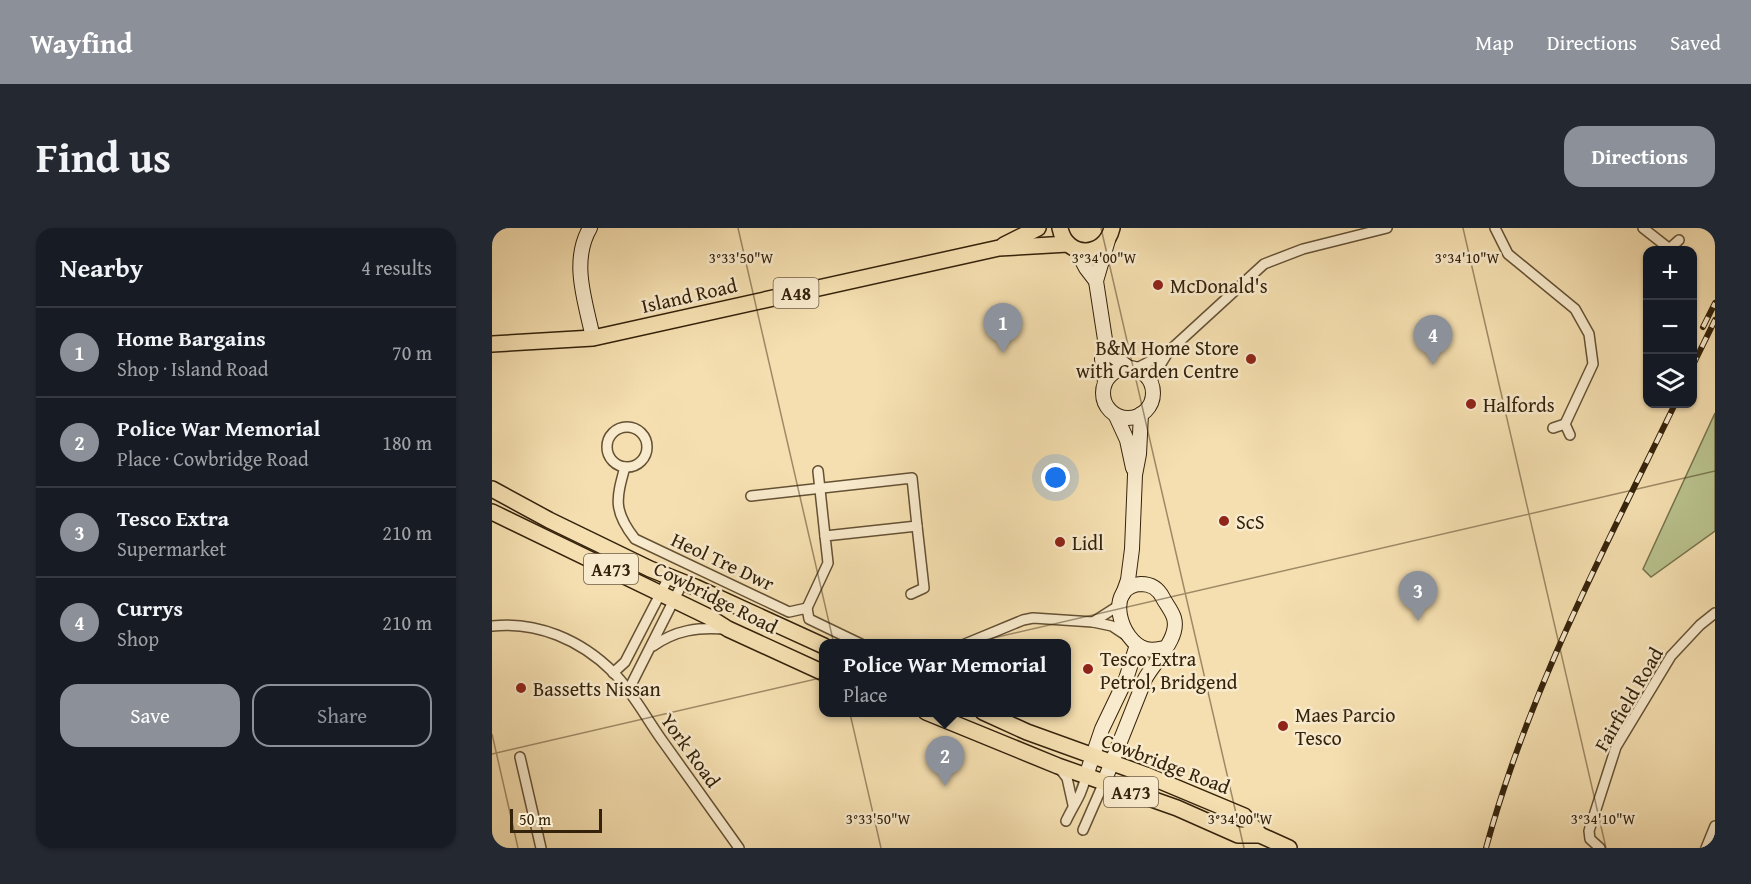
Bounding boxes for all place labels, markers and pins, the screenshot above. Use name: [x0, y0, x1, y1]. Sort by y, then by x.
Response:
place label: McDonald's: [1170, 271, 1268, 300]
marker: McDonald's: [1151, 278, 1165, 292]
pin: 1: [984, 304, 1022, 353]
pin: 4: [1414, 316, 1452, 365]
place label: B&M Home Store with Garden Centre: [1076, 333, 1239, 385]
marker: B&M Home Store with Garden Centre: [1244, 352, 1258, 366]
place label: Halfords: [1483, 390, 1555, 419]
marker: Halfords: [1464, 397, 1478, 411]
place label: ScS: [1236, 507, 1264, 536]
marker: ScS: [1217, 514, 1231, 528]
place label: Lidl: [1072, 528, 1104, 557]
marker: Lidl: [1053, 535, 1067, 549]
pin: 3: [1398, 572, 1438, 621]
place label: Tesco Extra Petrol, Bridgend: [1100, 644, 1238, 696]
marker: Tesco Extra Petrol, Bridgend: [1081, 662, 1095, 676]
place label: Bassetts Nissan: [533, 674, 661, 703]
marker: Bassetts Nissan: [514, 681, 528, 695]
place label: Maes Parcio Tesco: [1295, 700, 1395, 752]
marker: Maes Parcio Tesco: [1276, 719, 1290, 733]
pin: 2: [926, 736, 964, 786]

